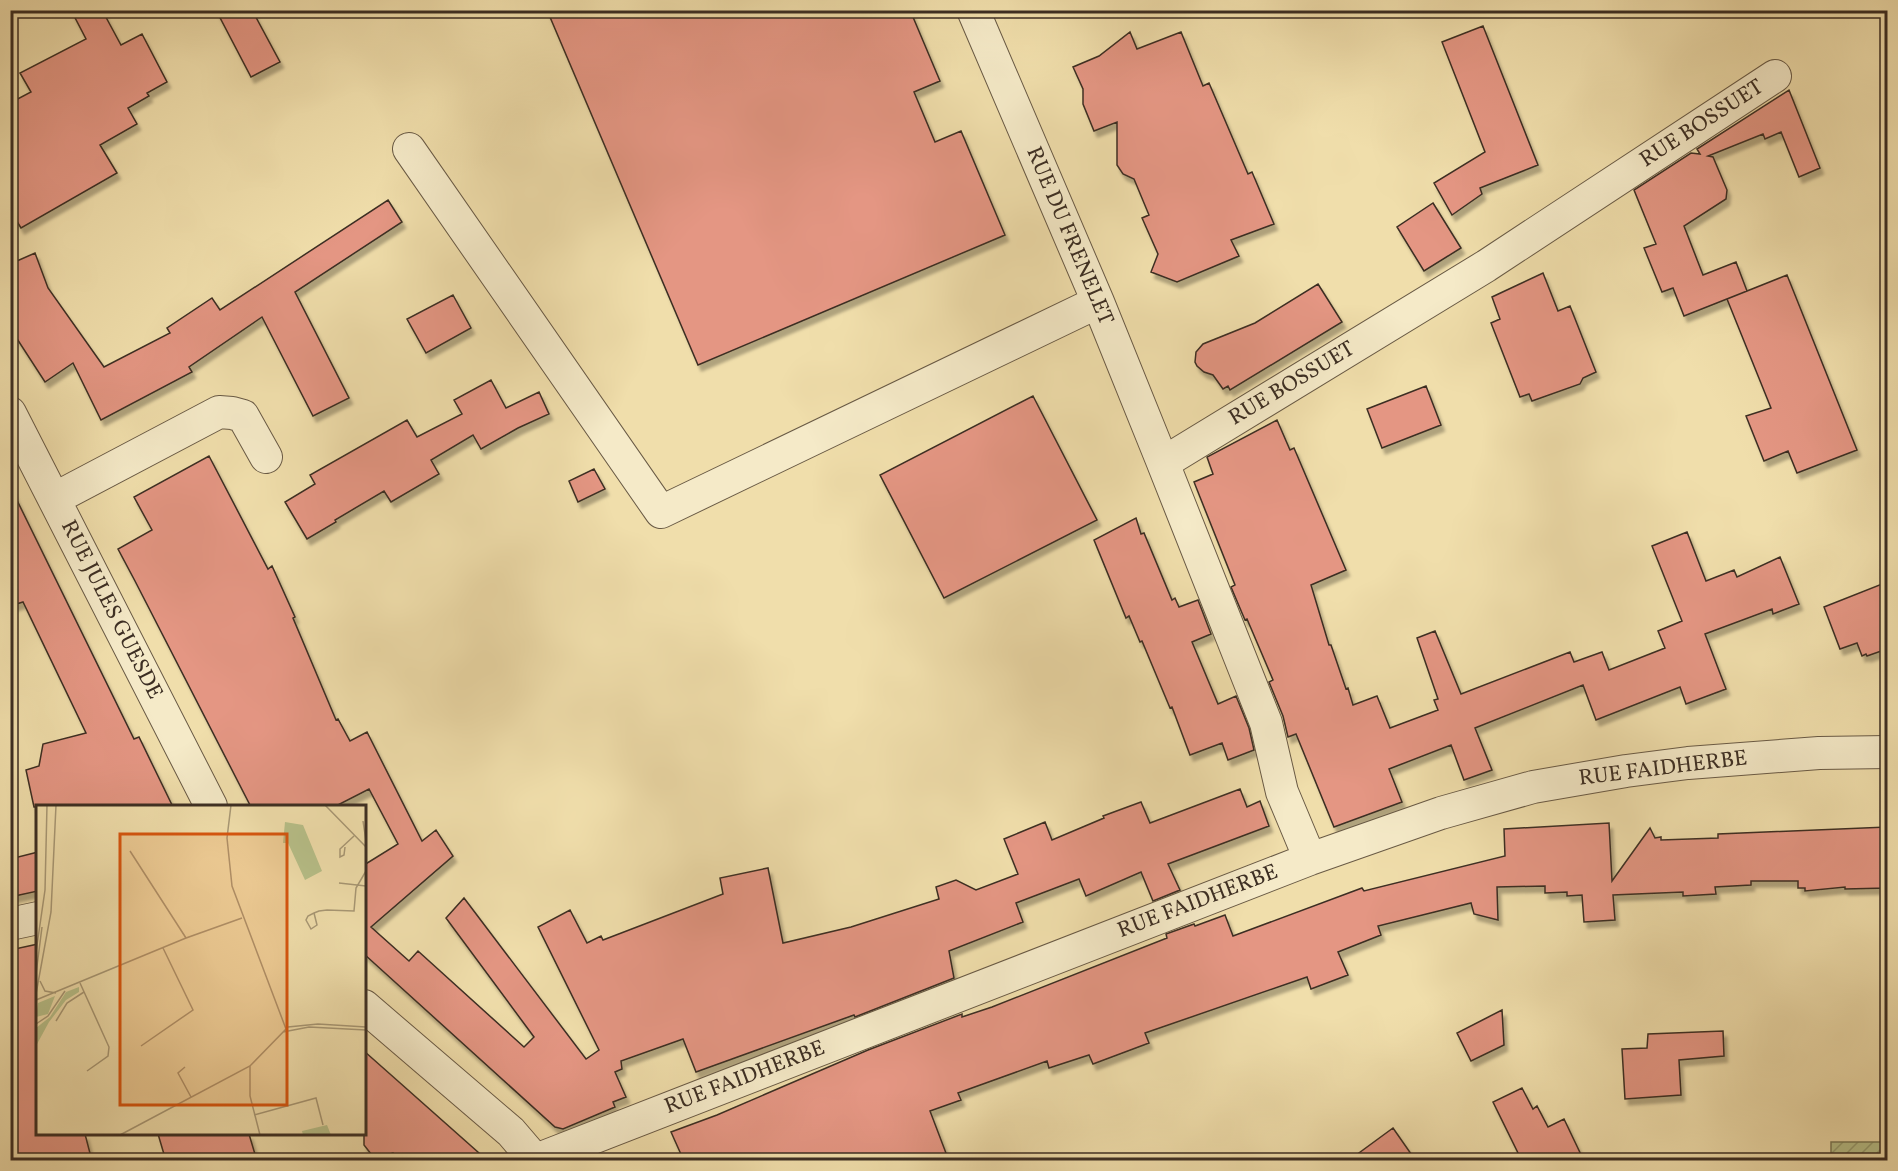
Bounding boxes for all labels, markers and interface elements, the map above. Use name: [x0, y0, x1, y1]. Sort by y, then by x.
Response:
street label: RUE BOSSUET: [1634, 72, 1770, 176]
street label: RUE DU FRENELET: [1017, 142, 1121, 330]
street label: RUE BOSSUET: [1223, 334, 1361, 434]
street label: RUE JULES GUESDE: [52, 515, 170, 705]
street label: RUE FAIDHERBE: [1577, 743, 1749, 795]
inset map: [36, 805, 366, 1135]
street label: RUE FAIDHERBE: [1113, 857, 1283, 947]
street label: RUE FAIDHERBE: [660, 1033, 830, 1123]

